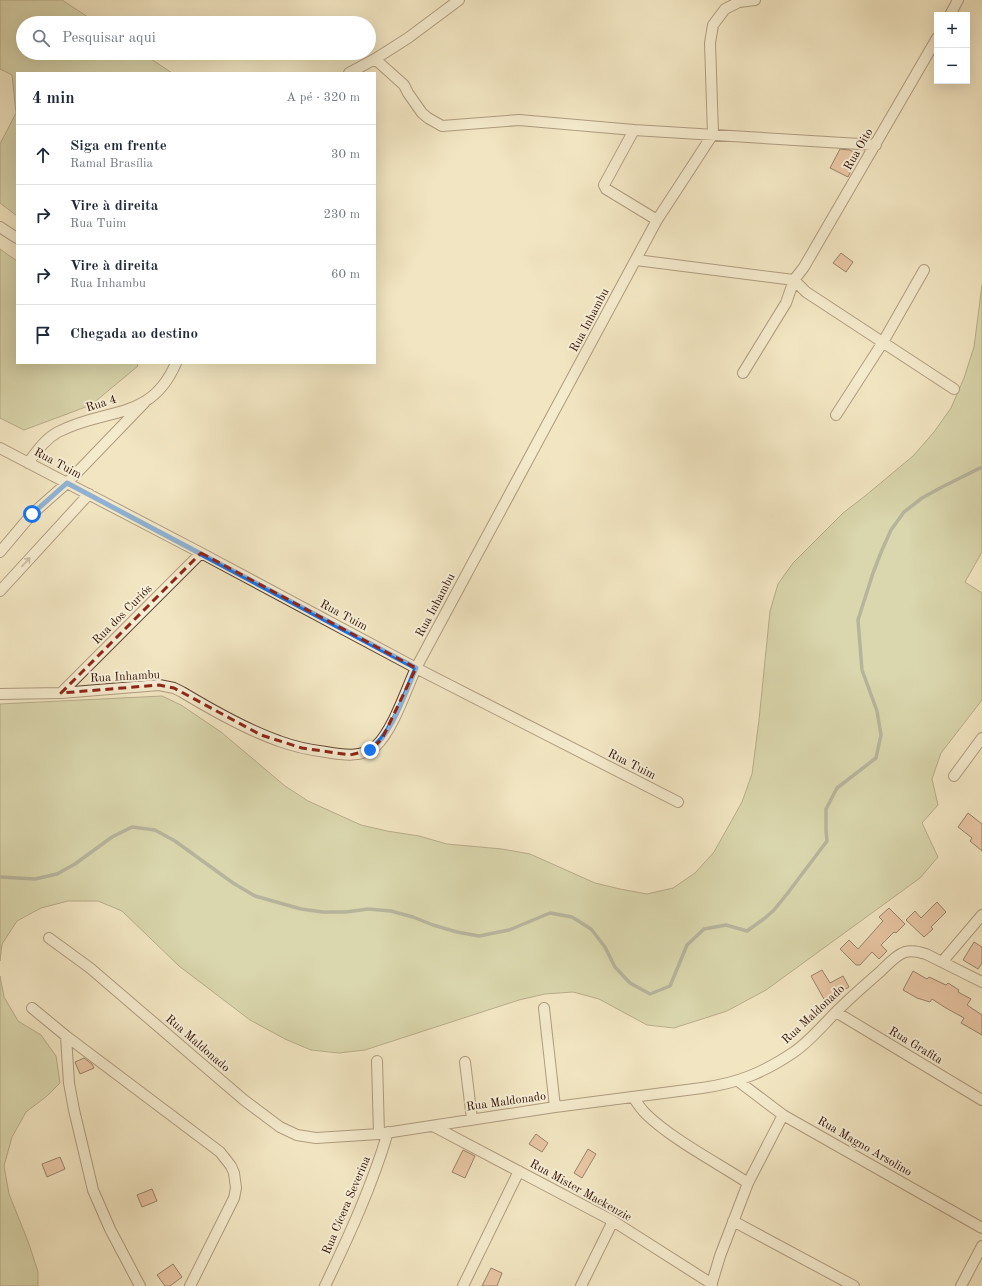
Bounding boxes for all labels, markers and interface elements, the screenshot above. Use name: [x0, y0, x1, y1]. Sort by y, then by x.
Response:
map controls: [934, 12, 970, 84]
button: +: [934, 12, 970, 48]
search box: [16, 16, 376, 60]
icon: search: [30, 27, 52, 49]
text: Pesquisar aqui: [62, 31, 156, 46]
button: −: [934, 48, 970, 84]
text: 4 min: [32, 90, 75, 107]
text: A pé · 320 m: [286, 91, 360, 104]
street label: Rua Oito: [842, 127, 876, 172]
text: Siga em frente: [70, 139, 167, 154]
icon: ahead: [32, 144, 54, 166]
text: 30 m: [331, 148, 360, 161]
text: Ramal Brasília: [70, 157, 153, 170]
text: Vire à direita: [70, 199, 158, 214]
icon: right: [32, 204, 54, 226]
text: 230 m: [323, 208, 360, 221]
text: Rua Tuim: [70, 217, 126, 230]
text: Vire à direita: [70, 259, 158, 274]
icon: right: [32, 264, 54, 286]
text: 60 m: [331, 268, 360, 281]
text: Rua Inhambu: [70, 277, 146, 290]
street label: Rua Inhambu: [568, 286, 612, 354]
icon: arrive: [32, 324, 54, 346]
text: Chegada ao destino: [70, 327, 198, 342]
street label: Rua 4: [85, 394, 118, 414]
street label: Rua Tuim: [32, 446, 84, 482]
route start: [23, 505, 41, 523]
one-way arrow: [22, 557, 31, 567]
street label: Rua Inhambu: [414, 571, 458, 639]
street label: Rua dos Curiós: [91, 583, 155, 647]
street label: Rua Tuim: [318, 598, 370, 634]
street label: Rua Inhambu: [90, 669, 161, 685]
route end: [361, 741, 379, 759]
street label: Rua Tuim: [606, 748, 658, 782]
street label: Rua Maldonado: [780, 983, 847, 1047]
street label: Rua Maldonado: [163, 1013, 232, 1075]
street label: Rua Grafita: [887, 1025, 944, 1067]
street label: Rua Maldonado: [466, 1090, 547, 1114]
street label: Rua Magno Arsolino: [815, 1115, 914, 1179]
street label: Rua Cícera Severina: [321, 1154, 373, 1256]
street label: Rua Mister Mackenzie: [528, 1158, 634, 1224]

